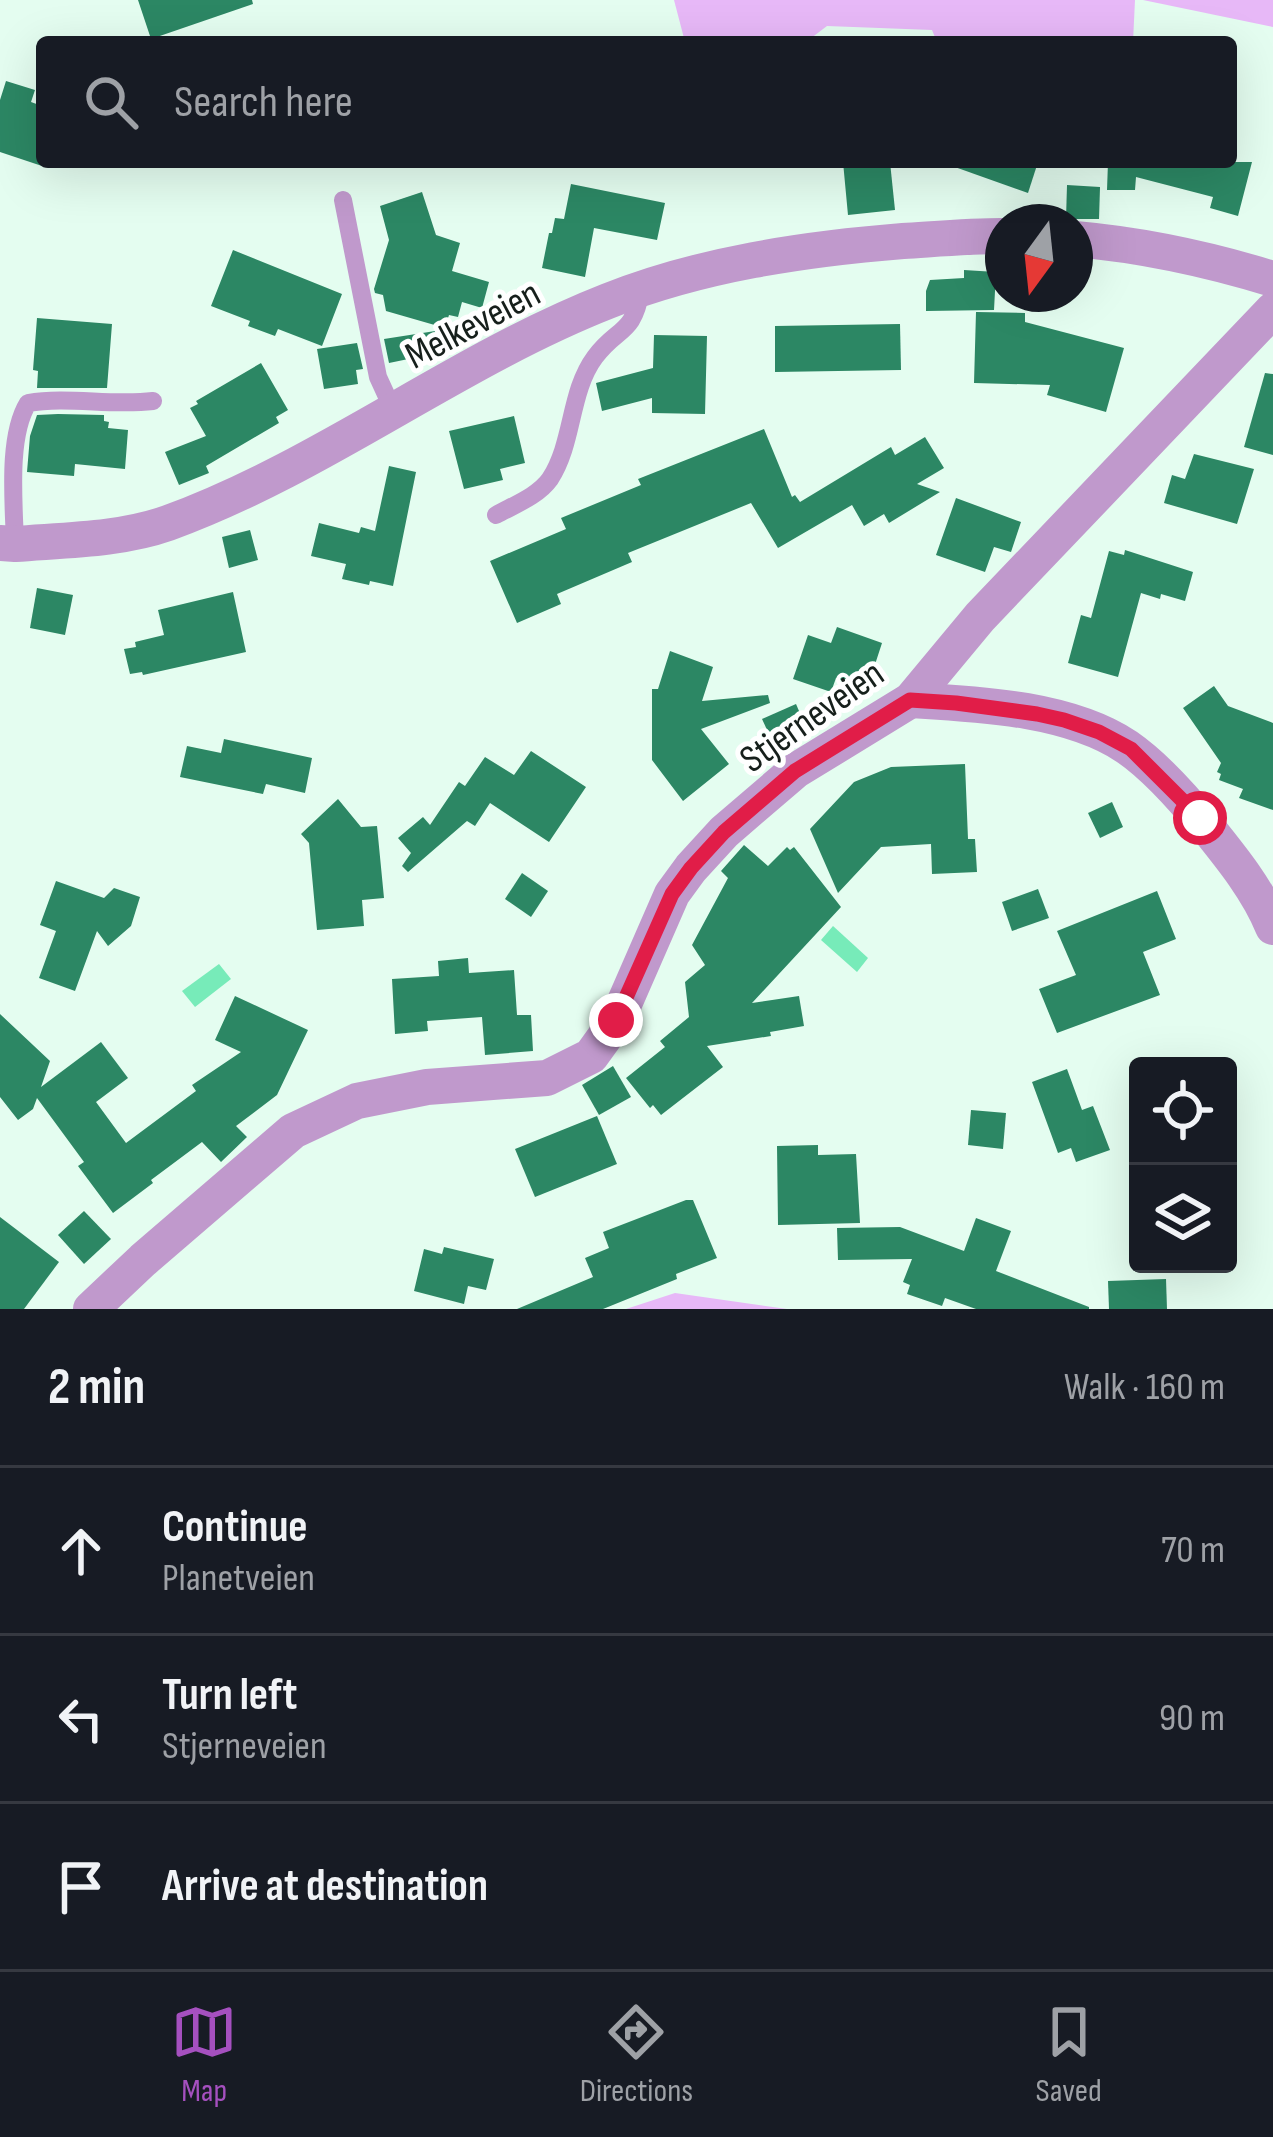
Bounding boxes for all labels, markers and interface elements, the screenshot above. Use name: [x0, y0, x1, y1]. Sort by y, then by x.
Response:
search box: [36, 36, 1237, 168]
icon: search: [78, 69, 144, 135]
text: Search here: [174, 75, 353, 130]
north arrow: [985, 204, 1093, 312]
street label: Melkeveien: [398, 270, 549, 380]
street label: Stjerneveien: [732, 651, 893, 784]
route start: [1173, 791, 1227, 845]
route end: [589, 993, 643, 1047]
map controls: [1129, 1057, 1237, 1273]
button: locate: [1129, 1057, 1237, 1165]
button: layers: [1129, 1165, 1237, 1273]
text: 2 min: [48, 1357, 145, 1418]
text: Walk · 160 m: [1064, 1364, 1225, 1411]
text: Continue: [162, 1500, 308, 1555]
icon: ahead: [48, 1518, 114, 1584]
text: 70 m: [1161, 1527, 1225, 1574]
text: Planetveien: [162, 1555, 315, 1602]
text: Turn left: [162, 1668, 297, 1723]
icon: left: [48, 1686, 114, 1752]
text: 90 m: [1159, 1695, 1225, 1742]
text: Stjerneveien: [162, 1723, 327, 1770]
icon: arrive: [48, 1854, 114, 1920]
text: Arrive at destination: [162, 1859, 488, 1914]
tab: Map: [171, 1999, 237, 2111]
tab: Directions: [580, 1999, 693, 2111]
tab: Saved: [1036, 1999, 1102, 2111]

